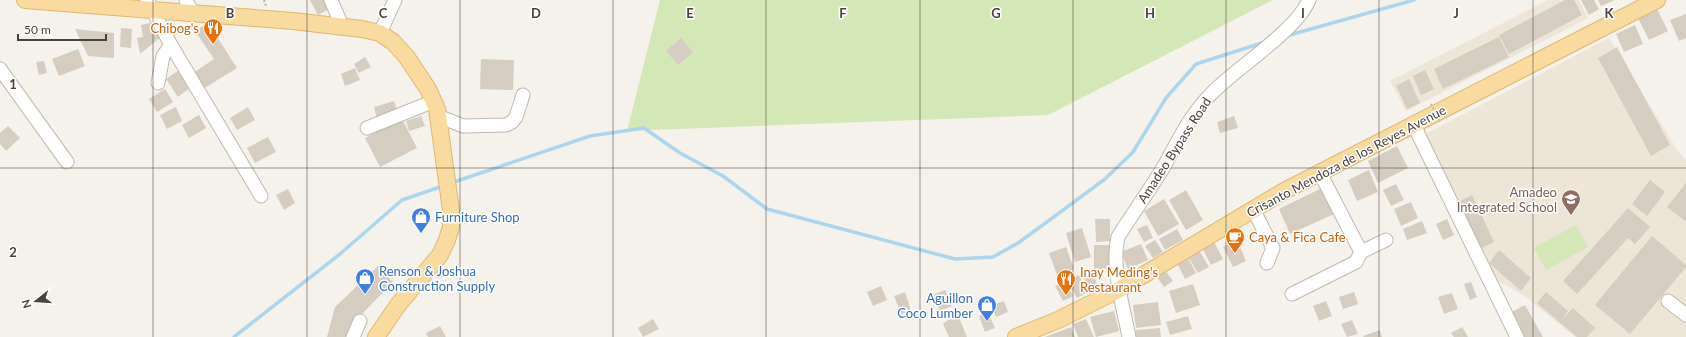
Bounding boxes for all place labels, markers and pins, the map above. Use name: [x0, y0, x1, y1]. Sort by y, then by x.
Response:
restaurant icon: Chibog's: [202, 17, 224, 45]
place label: Chibog's: [150, 20, 199, 36]
place label: Amadeo Integrated School: [1457, 184, 1557, 215]
school or university icon: Amadeo Integrated School: [1560, 188, 1582, 216]
shop icon: Furniture Shop: [410, 206, 432, 234]
place label: Furniture Shop: [435, 209, 520, 225]
cafe icon: Caya & Fica Cafe: [1224, 226, 1246, 254]
place label: Caya & Fica Cafe: [1249, 229, 1346, 245]
place label: Renson & Joshua Construction Supply: [379, 263, 495, 294]
place label: Inay Meding's Restaurant: [1080, 264, 1159, 295]
shop icon: Renson & Joshua Construction Supply: [354, 267, 376, 295]
restaurant icon: Inay Meding's Restaurant: [1055, 268, 1077, 296]
place label: Aguillon Coco Lumber: [897, 290, 973, 321]
shop icon: Aguillon Coco Lumber: [976, 294, 998, 322]

